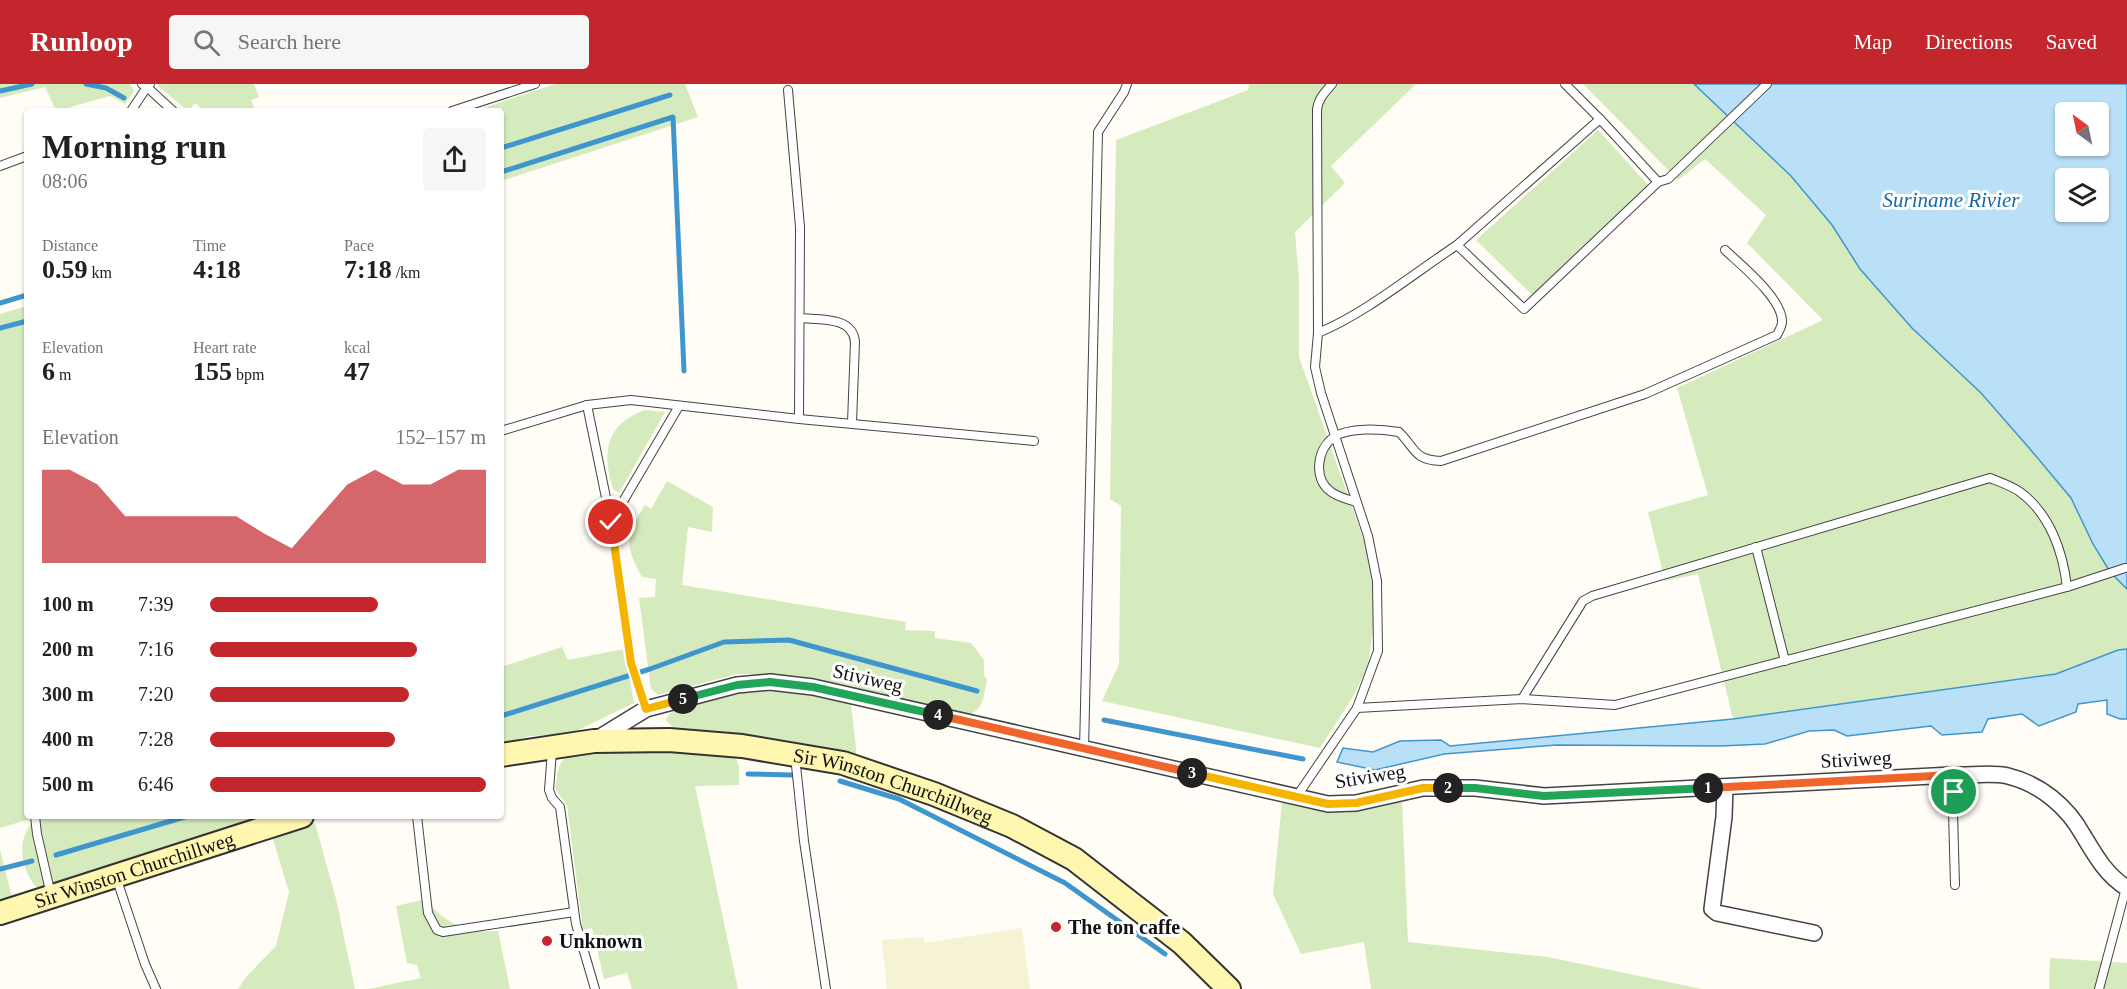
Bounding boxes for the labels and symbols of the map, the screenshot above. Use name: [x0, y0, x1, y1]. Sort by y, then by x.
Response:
north arrow: [2055, 102, 2109, 156]
water label: Suriname Rivier: [1882, 188, 2020, 212]
pin: [585, 496, 636, 547]
street label: Stiviweg: [831, 659, 905, 698]
pin: 5: [668, 684, 698, 714]
pin: 4: [923, 700, 953, 730]
street label: Sir Winston Churchillweg: [792, 744, 996, 829]
street label: Stiviweg: [1820, 746, 1892, 773]
pin: 3: [1177, 758, 1207, 788]
street label: Stiviweg: [1333, 760, 1407, 793]
pin: [1928, 766, 1979, 817]
pin: 2: [1433, 773, 1463, 803]
pin: 1: [1693, 773, 1723, 803]
street label: Sir Winston Churchillweg: [31, 827, 237, 912]
place label: The ton caffe: [1068, 916, 1180, 938]
marker: The ton caffe: [1049, 920, 1063, 934]
place label: Unknown: [559, 930, 642, 952]
marker: Unknown: [540, 934, 554, 948]

